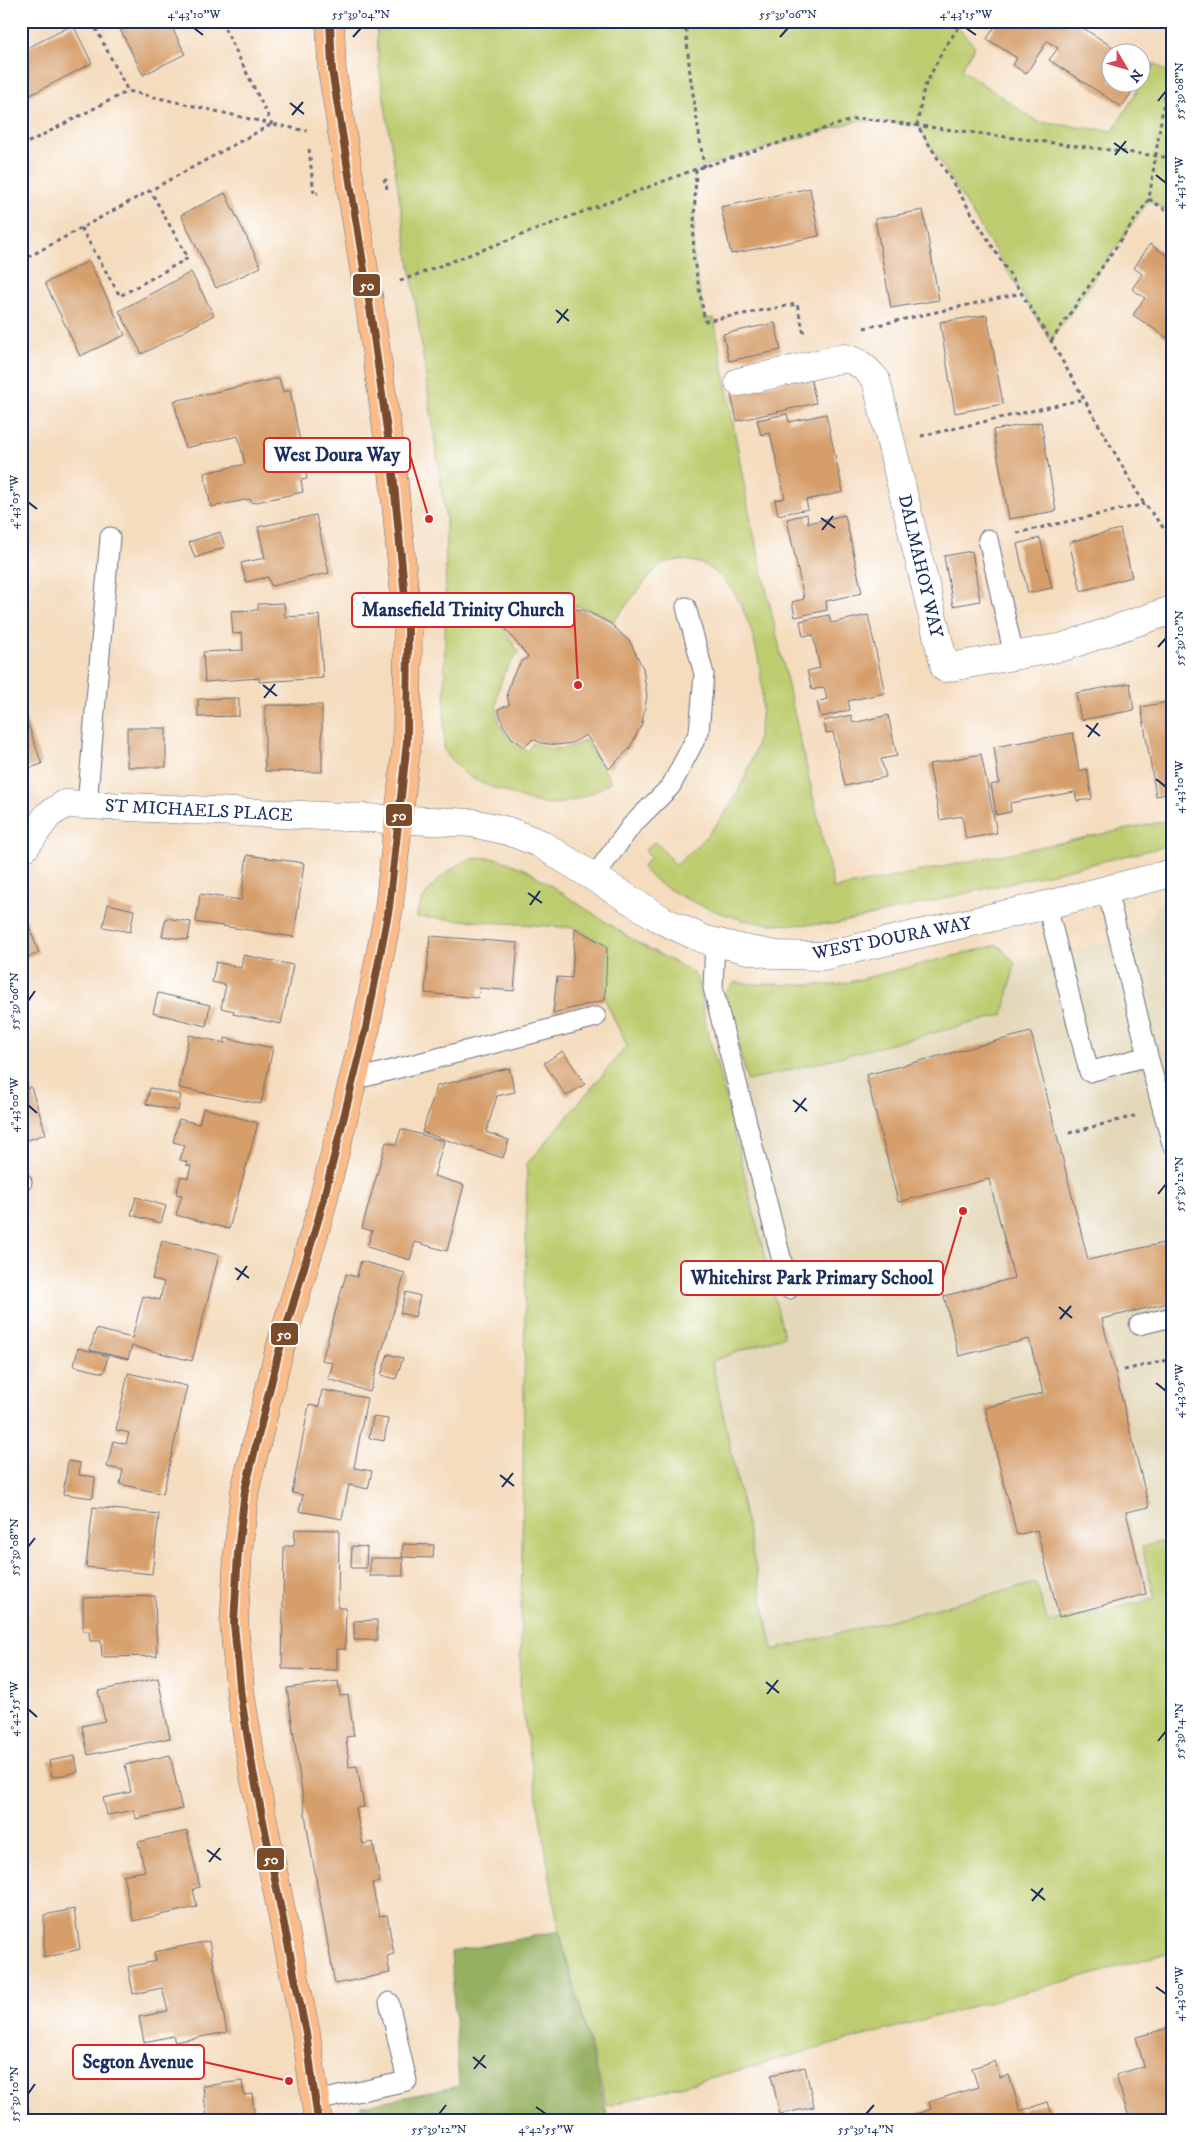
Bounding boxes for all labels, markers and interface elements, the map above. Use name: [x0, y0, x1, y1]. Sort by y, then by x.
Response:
text: 4°43'10"W: [168, 7, 221, 22]
text: 55°39'04"N: [332, 7, 390, 22]
text: 55°39'06"N: [759, 7, 817, 22]
text: 4°43'15"W: [940, 7, 993, 22]
north arrow: [1100, 42, 1150, 92]
text: 55°39'08"N: [1172, 62, 1187, 120]
text: N: [1125, 65, 1146, 86]
text: 4°43'15"W: [1172, 156, 1187, 209]
line badge: 50: [352, 273, 381, 297]
text: 50: [359, 277, 375, 295]
callout: West Doura Way: [264, 438, 410, 472]
text: West Doura Way: [273, 444, 401, 467]
text: 4°43'05"W: [7, 474, 22, 529]
street label: DALMAHOY WAY: [893, 492, 947, 641]
callout: Mansefield Trinity Church: [352, 593, 574, 627]
text: Mansefield Trinity Church: [362, 599, 565, 622]
text: 55°39'10"N: [1172, 610, 1187, 666]
text: 4°43'10"W: [1172, 760, 1187, 813]
street label: ST MICHAELS PLACE: [105, 795, 294, 827]
line badge: 50: [385, 803, 413, 827]
text: 50: [391, 807, 407, 825]
street label: WEST DOURA WAY: [810, 913, 974, 965]
text: 55°39'06"N: [7, 972, 22, 1030]
text: 4°43'00"W: [7, 1076, 22, 1133]
text: 55°39'12"N: [1172, 1156, 1187, 1212]
callout: Whitehirst Park Primary School: [681, 1261, 943, 1295]
text: Whitehirst Park Primary School: [690, 1267, 933, 1290]
line badge: 50: [270, 1322, 299, 1346]
text: 50: [276, 1326, 292, 1344]
text: 4°43'05"W: [1172, 1363, 1187, 1418]
text: 55°39'08"N: [7, 1518, 22, 1576]
text: 4°42'55"W: [7, 1680, 22, 1737]
text: 55°39'14"N: [1172, 1703, 1187, 1759]
line badge: 50: [256, 1847, 285, 1871]
text: 50: [263, 1851, 279, 1869]
text: 4°43'00"W: [1172, 1965, 1187, 2022]
callout: Segton Avenue: [73, 2045, 204, 2079]
text: Segton Avenue: [82, 2051, 194, 2074]
text: 55°39'10"N: [7, 2066, 22, 2122]
text: 55°39'12"N: [411, 2122, 467, 2137]
text: 4°42'55"W: [518, 2122, 575, 2137]
text: 55°39'14"N: [838, 2122, 894, 2137]

